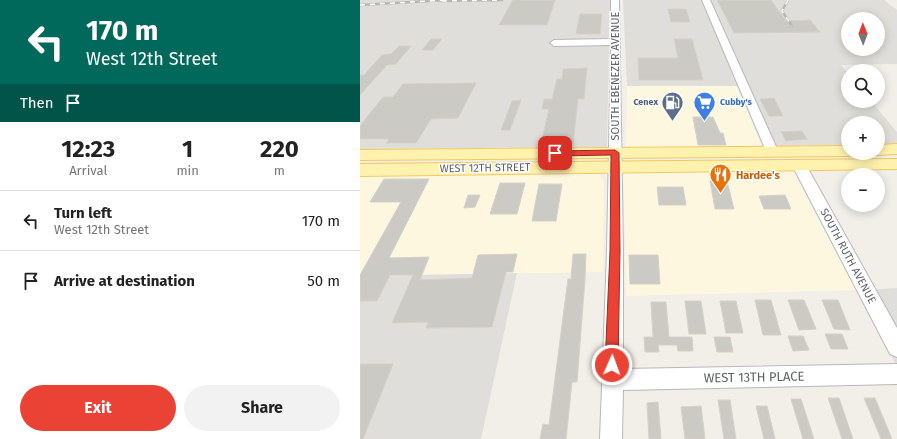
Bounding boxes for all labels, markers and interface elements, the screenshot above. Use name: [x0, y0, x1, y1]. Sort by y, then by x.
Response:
street label: SOUTH EBENEZER AVENUE: [609, 12, 622, 140]
north arrow: [841, 12, 885, 56]
map controls: [841, 12, 885, 212]
text: 170 m: [86, 14, 158, 47]
icon: left: [20, 16, 72, 68]
text: West 12th Street: [86, 48, 218, 70]
button: search: [841, 64, 885, 108]
fuel station icon: Cenex: [660, 89, 686, 122]
supermarket icon: Cubby's: [692, 89, 718, 122]
icon: arrive: [62, 92, 84, 114]
text: Then: [20, 94, 54, 112]
place label: Cenex: [633, 97, 658, 107]
place label: Cubby's: [720, 97, 753, 107]
button: +: [841, 116, 885, 160]
text: 12:23: [61, 135, 115, 163]
text: 1: [182, 135, 193, 163]
text: 220: [260, 135, 299, 163]
pin: [538, 136, 572, 170]
icon: arrive: [544, 142, 566, 164]
street label: WEST 12TH STREET: [439, 161, 531, 175]
restaurant icon: Hardee's: [708, 162, 734, 195]
text: Arrival: [69, 163, 107, 178]
text: min: [176, 163, 199, 178]
text: m: [274, 163, 285, 178]
button: −: [841, 168, 885, 212]
place label: Hardee's: [736, 169, 781, 182]
text: Turn left: [54, 204, 112, 222]
street label: SOUTH RUTH AVENUE: [817, 206, 879, 306]
icon: left: [20, 210, 42, 232]
text: 170 m: [302, 212, 340, 230]
text: West 12th Street: [54, 222, 149, 237]
icon: arrive: [20, 270, 42, 292]
text: Arrive at destination: [54, 272, 195, 290]
text: 50 m: [307, 272, 340, 290]
position arrow: [591, 344, 633, 386]
street label: WEST 13TH PLACE: [703, 369, 805, 385]
button: Exit: [20, 385, 176, 431]
button: Share: [184, 385, 340, 431]

